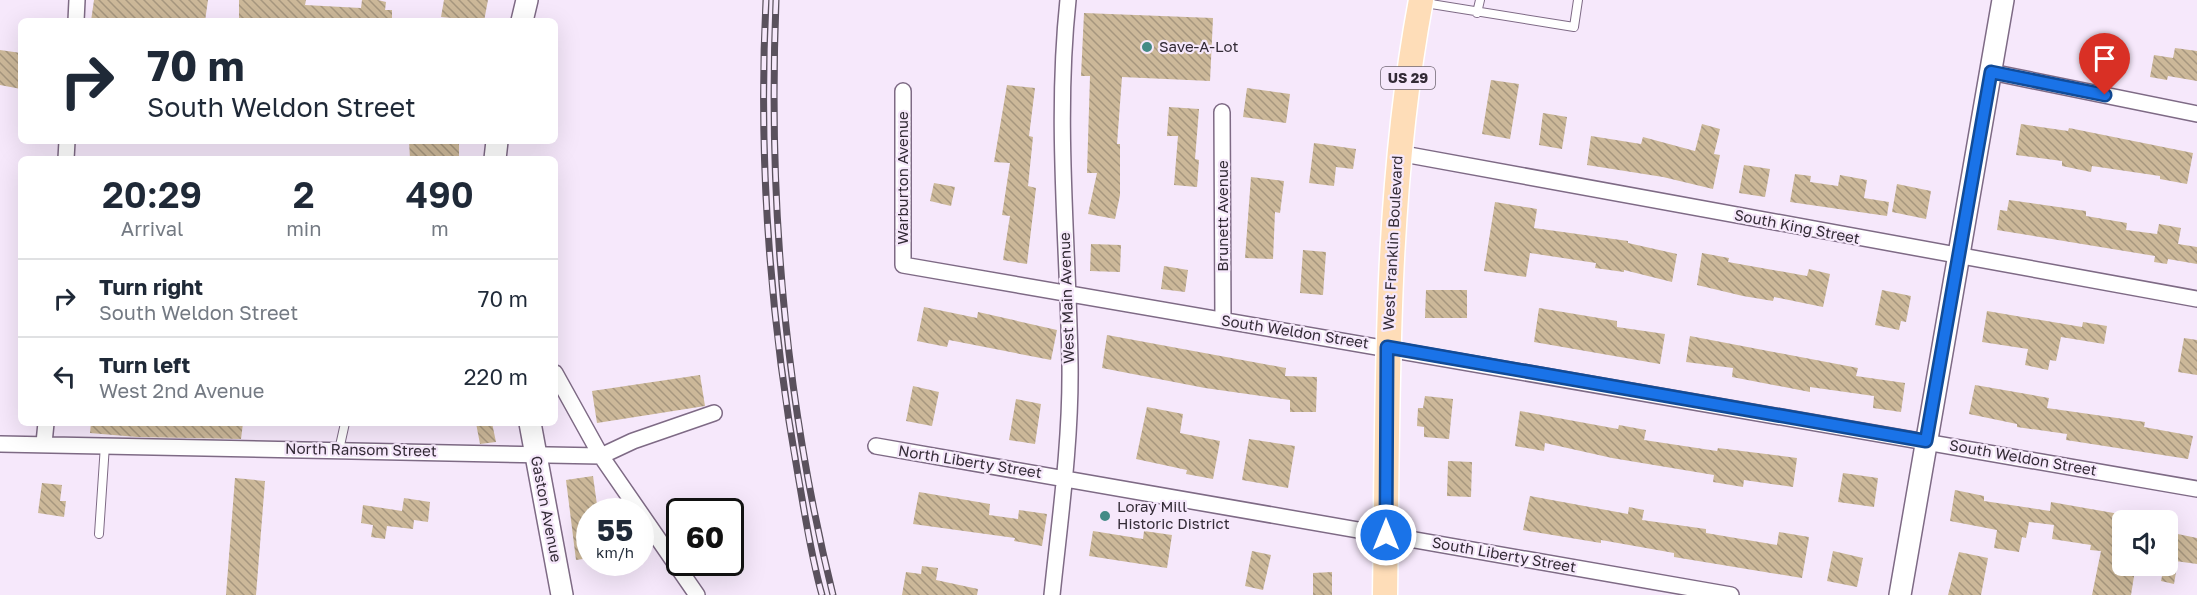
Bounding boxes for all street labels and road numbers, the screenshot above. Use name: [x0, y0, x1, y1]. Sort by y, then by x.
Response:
road number: US 29: [1381, 67, 1435, 89]
street label: Warburton Avenue: [893, 111, 911, 245]
street label: West Franklin Boulevard: [1378, 155, 1406, 331]
street label: Brunett Avenue: [1213, 160, 1231, 272]
street label: South King Street: [1733, 205, 1862, 247]
street label: West Main Avenue: [1055, 232, 1077, 364]
street label: South Weldon Street: [1220, 310, 1370, 352]
street label: South Weldon Street: [1948, 435, 2098, 479]
street label: North Ransom Street: [285, 439, 437, 459]
street label: North Liberty Street: [897, 441, 1043, 481]
street label: Gaston Avenue: [528, 454, 566, 564]
street label: South Liberty Street: [1431, 532, 1578, 576]

